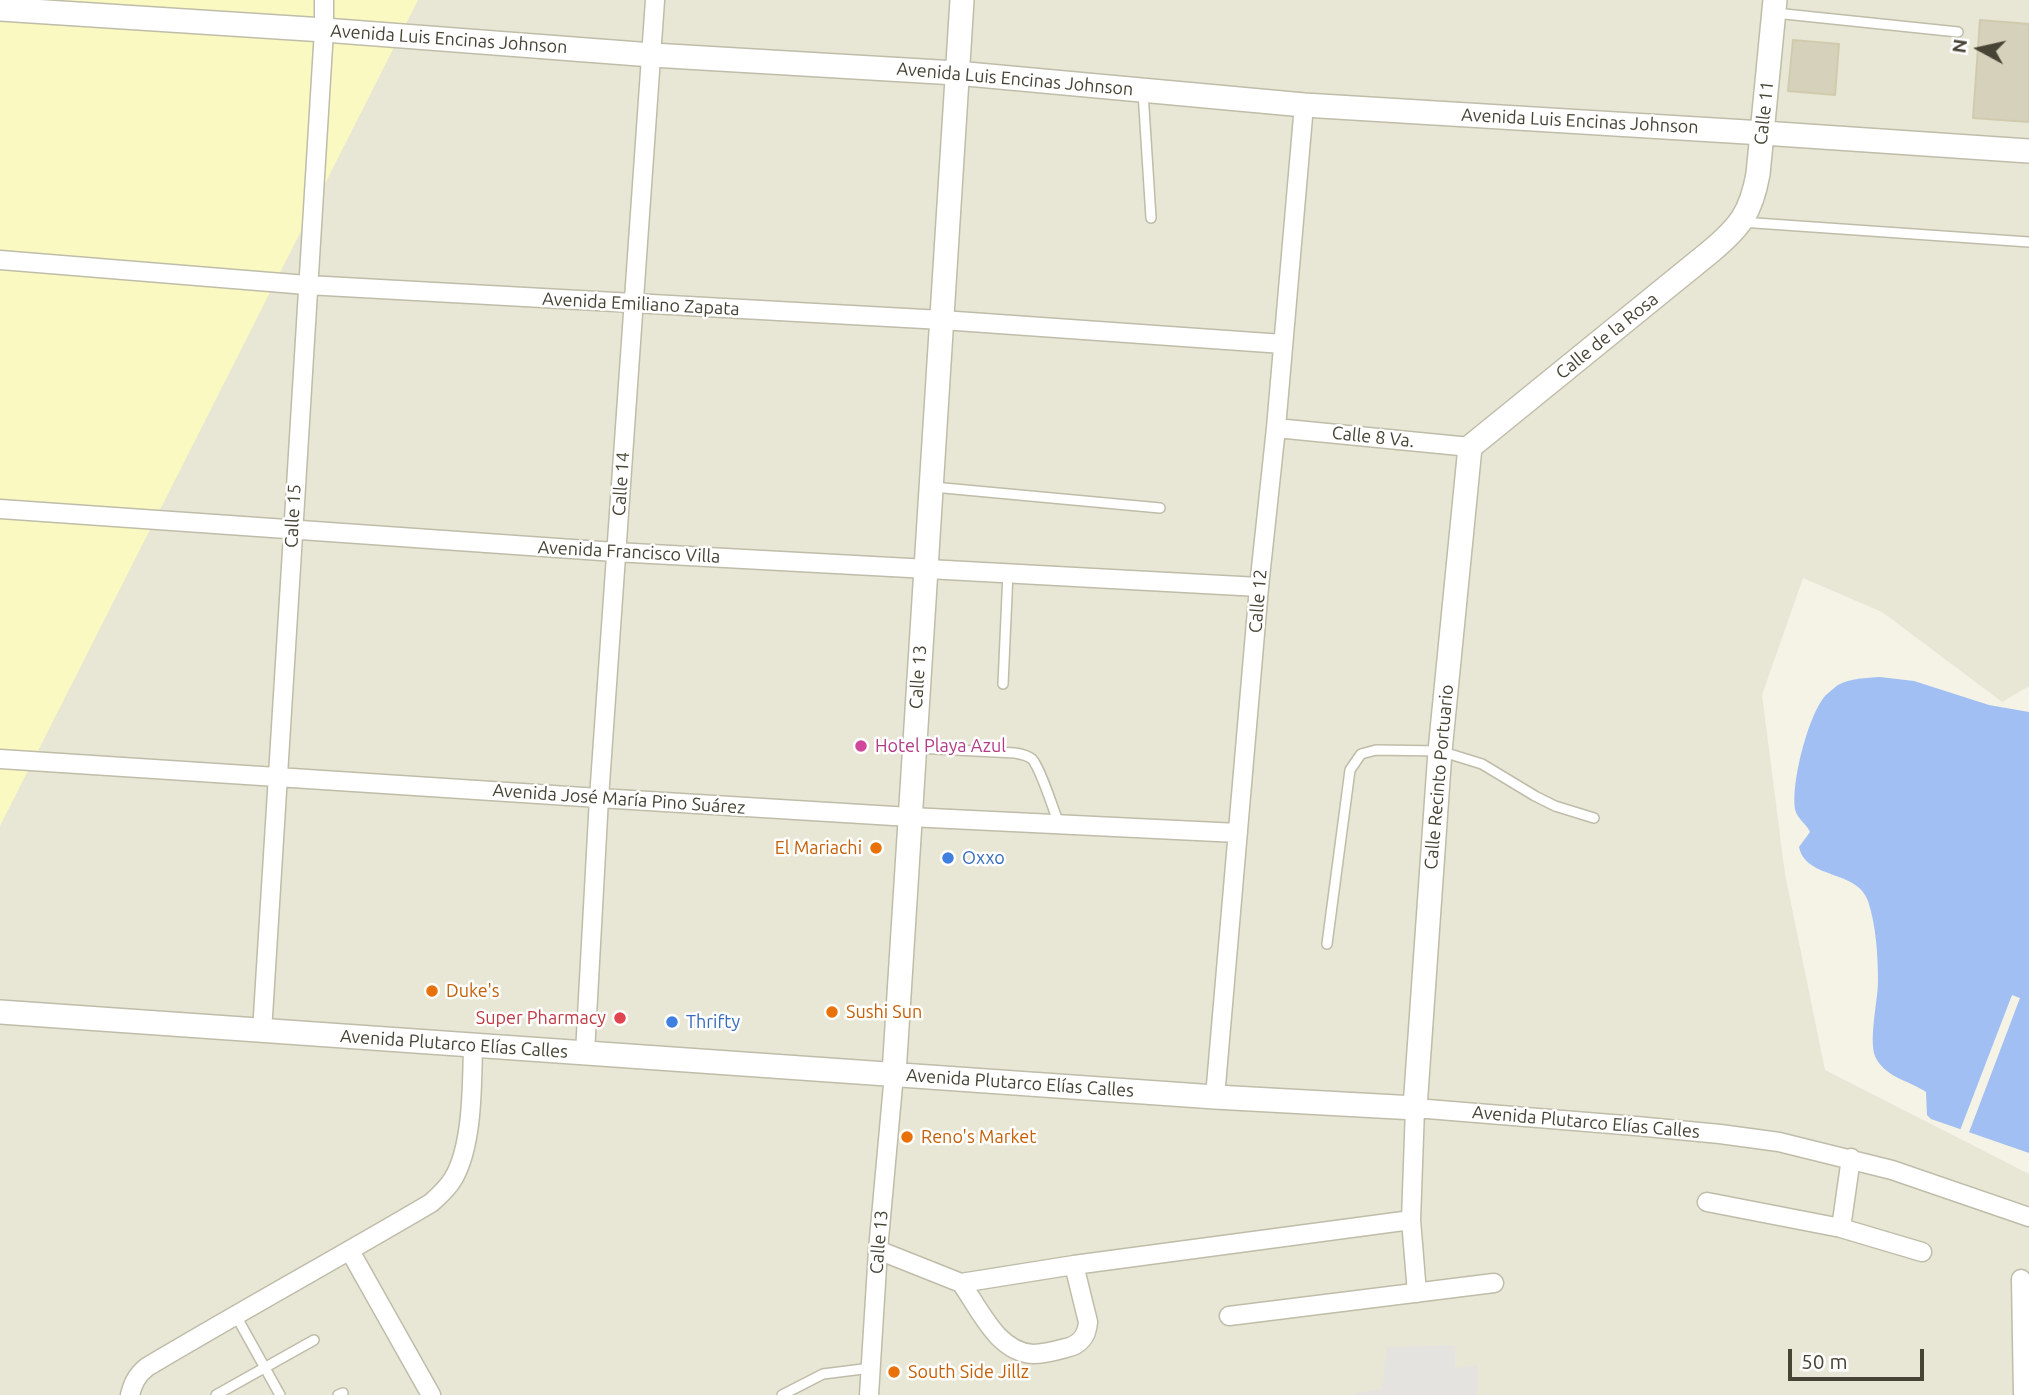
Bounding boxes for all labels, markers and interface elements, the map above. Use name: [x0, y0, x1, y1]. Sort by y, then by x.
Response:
north arrow: [1945, 14, 2015, 84]
street label: Avenida Luis Encinas Johnson: [330, 20, 568, 58]
text: N: [1947, 38, 1971, 55]
street label: Avenida Luis Encinas Johnson: [896, 58, 1134, 100]
street label: Calle 11: [1750, 80, 1778, 146]
street label: Avenida Luis Encinas Johnson: [1461, 104, 1699, 138]
street label: Avenida Emiliano Zapata: [542, 288, 740, 320]
street label: Calle de la Rosa: [1552, 288, 1662, 384]
street label: Calle 8 Va.: [1331, 422, 1415, 452]
street label: Calle 14: [608, 451, 634, 517]
street label: Calle 15: [281, 483, 305, 549]
street label: Avenida Francisco Villa: [537, 536, 721, 568]
street label: Calle 12: [1244, 568, 1272, 634]
street label: Calle 13: [905, 644, 931, 710]
street label: Calle Recinto Portuario: [1420, 683, 1458, 871]
place label: Hotel Playa Azul: [875, 735, 1006, 757]
marker: Hotel Playa Azul: [853, 738, 869, 754]
street label: Avenida José María Pino Suárez: [492, 779, 746, 819]
place label: El Mariachi: [775, 837, 862, 859]
marker: El Mariachi: [868, 840, 884, 856]
place label: Oxxo: [962, 847, 1005, 869]
marker: Oxxo: [940, 850, 956, 866]
place label: Duke's: [446, 980, 500, 1002]
marker: Duke's: [424, 983, 440, 999]
place label: Sushi Sun: [846, 1001, 922, 1023]
marker: Sushi Sun: [824, 1004, 840, 1020]
place label: Super Pharmacy: [476, 1007, 606, 1029]
marker: Super Pharmacy: [612, 1010, 628, 1026]
place label: Thrifty: [686, 1011, 740, 1033]
marker: Thrifty: [664, 1014, 680, 1030]
street label: Avenida Plutarco Elías Calles: [339, 1025, 569, 1063]
street label: Avenida Plutarco Elías Calles: [905, 1064, 1135, 1102]
street label: Avenida Plutarco Elías Calles: [1471, 1101, 1701, 1143]
place label: Reno's Market: [921, 1126, 1036, 1148]
marker: Reno's Market: [899, 1129, 915, 1145]
street label: Calle 13: [865, 1209, 893, 1275]
scale bar: [1791, 1336, 1927, 1380]
text: 50 m: [1801, 1349, 1848, 1373]
place label: South Side Jillz: [908, 1361, 1029, 1383]
marker: South Side Jillz: [886, 1364, 902, 1380]

